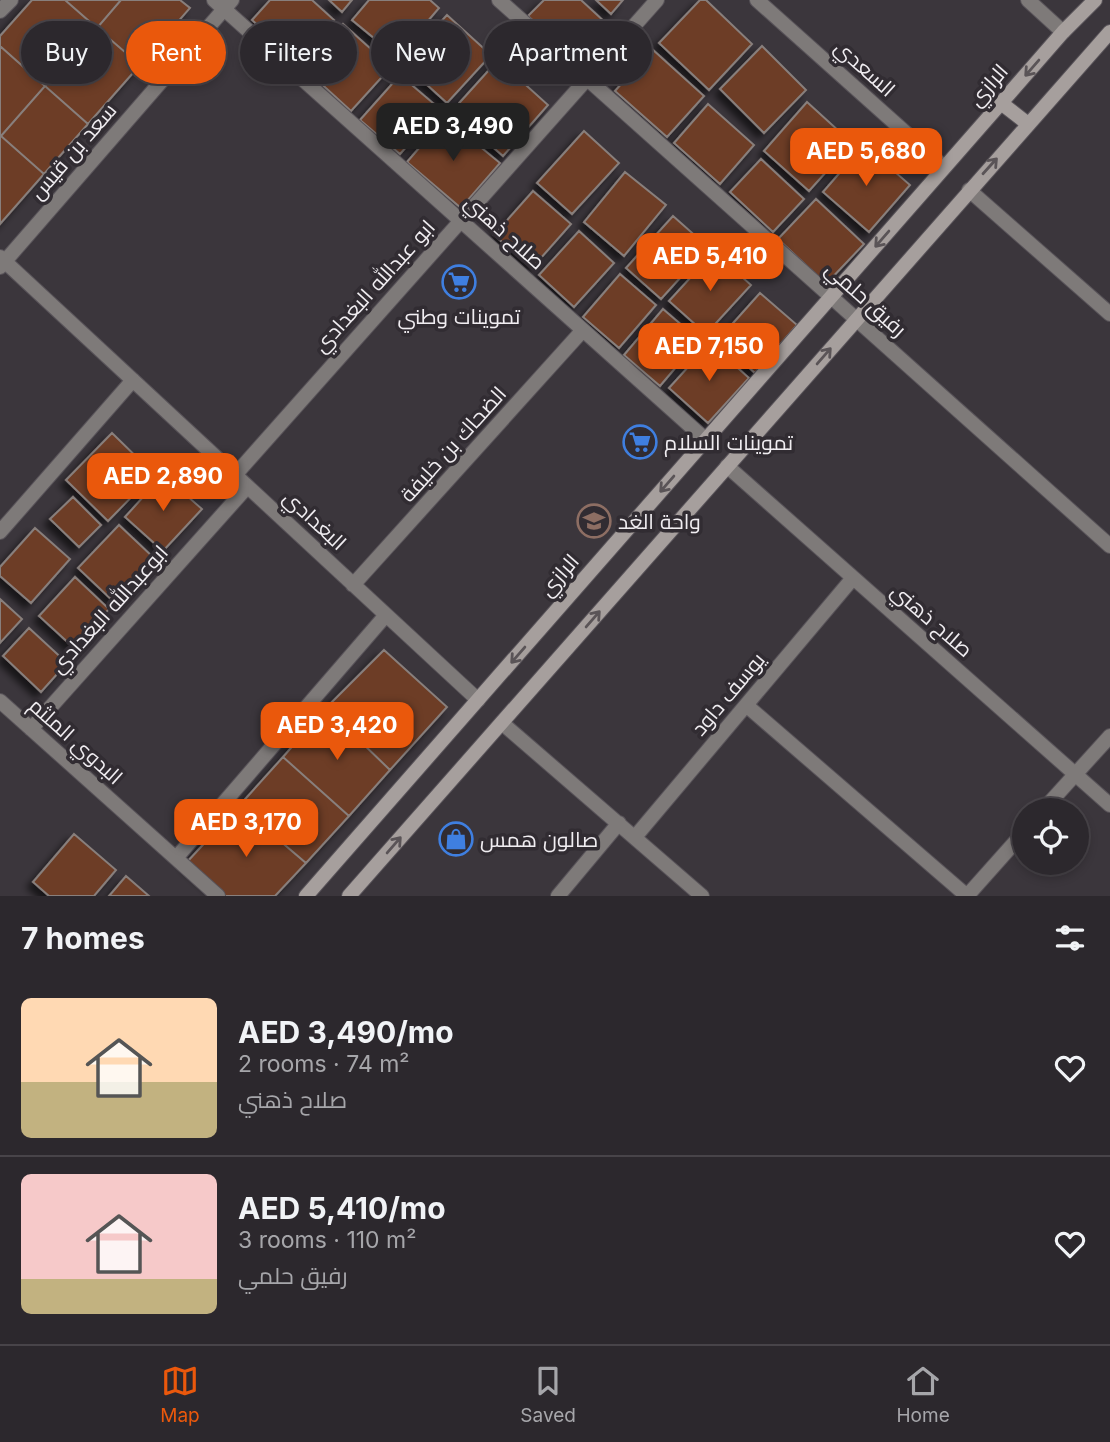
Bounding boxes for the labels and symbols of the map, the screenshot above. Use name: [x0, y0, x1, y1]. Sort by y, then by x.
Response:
street label: السعدي: [827, 34, 900, 105]
one-way arrow: [1024, 58, 1040, 76]
street label: الرازي: [963, 59, 1016, 114]
street label: سعد بن قيس: [24, 98, 122, 205]
pin: AED 3,490: [373, 104, 533, 163]
pin: AED 5,680: [786, 128, 946, 188]
one-way arrow: [982, 157, 998, 175]
street label: صلاح ذهني: [457, 189, 550, 278]
street label: ابو عبدالله البغدادي: [307, 214, 443, 360]
one-way arrow: [874, 230, 890, 248]
pin: AED 5,410: [630, 233, 790, 293]
street label: رفيق حلمي: [818, 256, 912, 345]
supermarket icon: تموينات وطني: [440, 263, 478, 301]
place label: تموينات وطني: [398, 304, 521, 333]
pin: AED 7,150: [629, 324, 789, 383]
one-way arrow: [816, 347, 832, 365]
street label: الضحاك بن خليفة: [395, 381, 512, 508]
supermarket icon: تموينات السلام: [621, 423, 659, 461]
place label: تموينات السلام: [664, 430, 794, 457]
pin: AED 2,890: [83, 454, 243, 513]
one-way arrow: [659, 475, 675, 493]
street label: البغدادي: [276, 485, 352, 558]
school or university icon: واحة الغد: [575, 502, 613, 540]
place label: واحة الغد: [618, 509, 701, 534]
street label: ابوعبدالله البغدادي: [44, 539, 176, 681]
street label: الرازي: [534, 549, 587, 604]
street label: صلاح ذهني: [884, 578, 978, 665]
one-way arrow: [585, 610, 601, 628]
one-way arrow: [509, 646, 526, 663]
street label: يوسف داود: [686, 647, 770, 741]
street label: البدوي الملثم: [21, 693, 128, 792]
pin: AED 3,420: [257, 702, 417, 762]
pin: AED 3,170: [166, 800, 326, 859]
shop icon: صالون همس: [437, 820, 475, 858]
place label: صالون همس: [480, 827, 598, 853]
one-way arrow: [386, 837, 403, 854]

